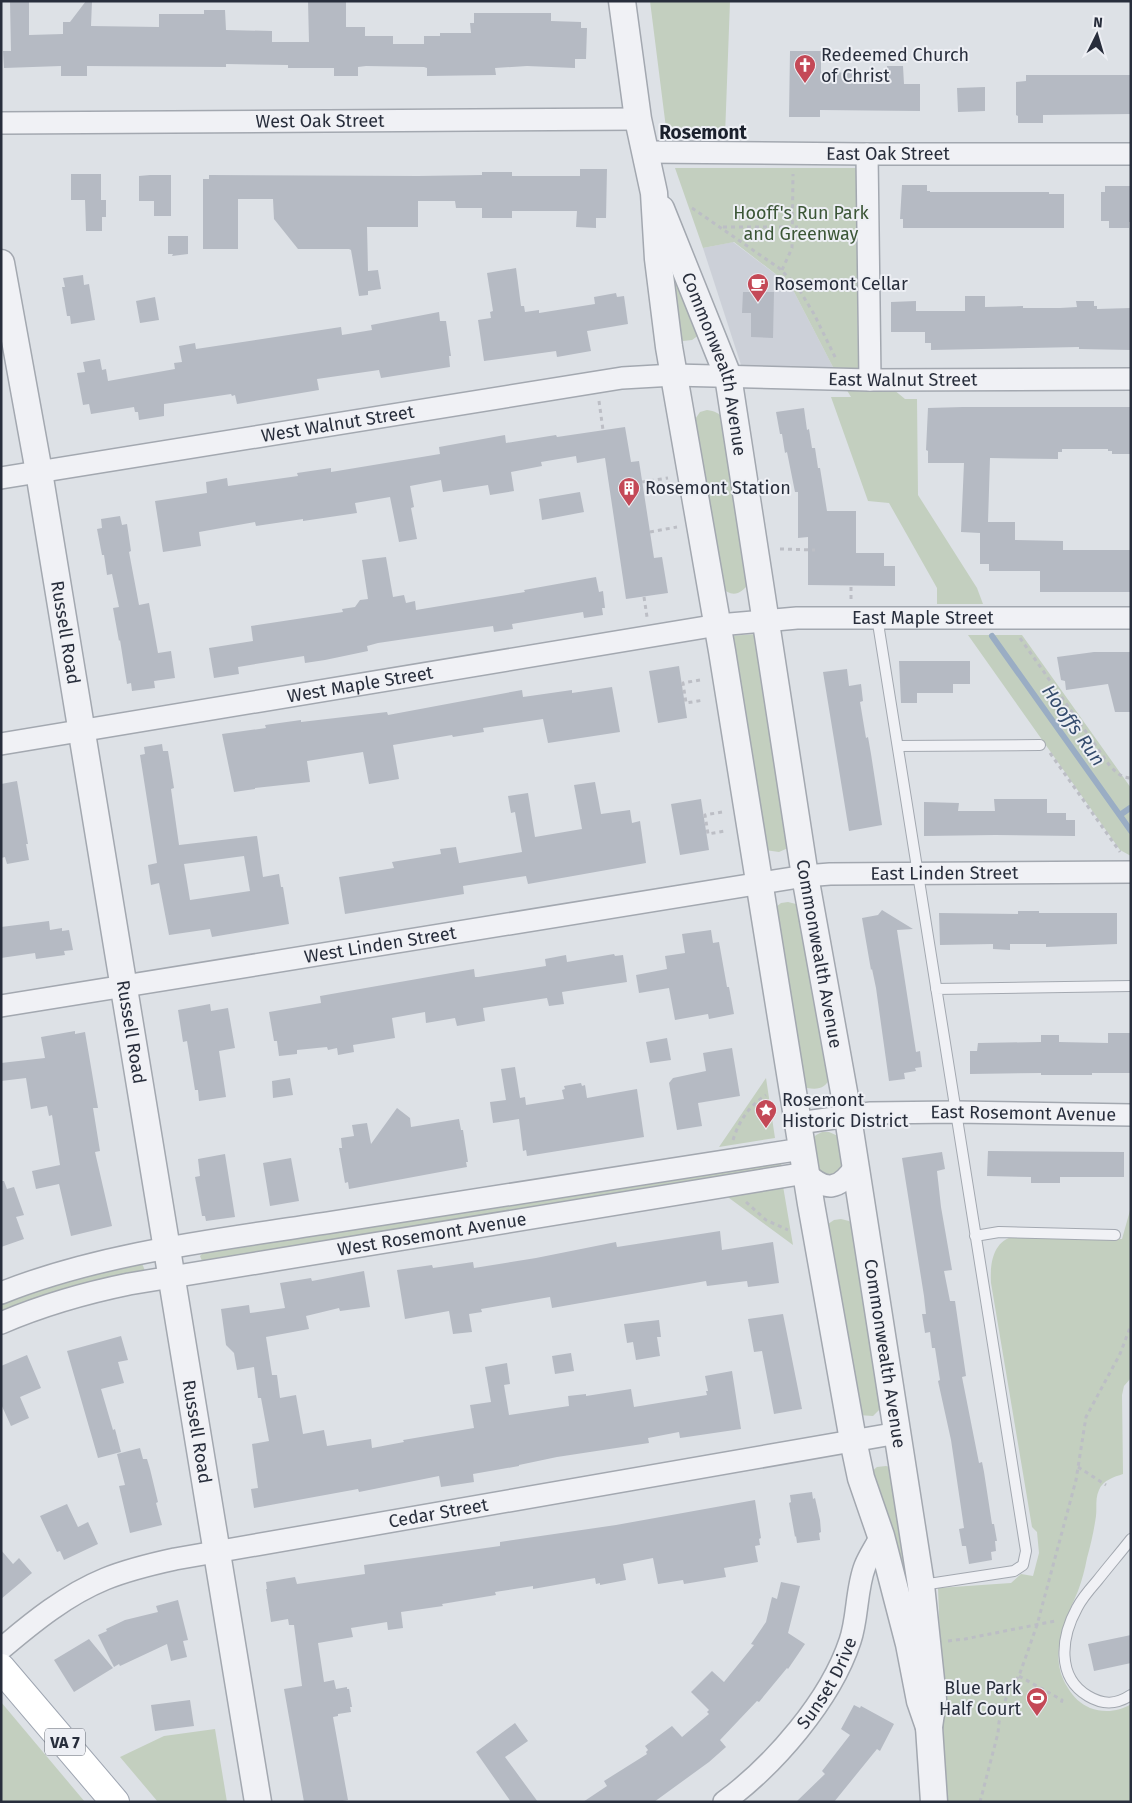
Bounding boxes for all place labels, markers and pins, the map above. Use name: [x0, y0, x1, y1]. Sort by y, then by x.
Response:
place label: Redeemed Church of Christ: [821, 44, 969, 87]
church icon: Redeemed Church of Christ: [793, 53, 817, 84]
cafe icon: Rosemont Cellar: [746, 272, 770, 303]
place label: Rosemont Cellar: [774, 273, 908, 295]
building icon: Rosemont Station: [617, 476, 641, 507]
place label: Rosemont Station: [645, 477, 791, 499]
place label: Rosemont Historic District: [782, 1089, 909, 1132]
place icon: Rosemont Historic District: [754, 1098, 778, 1129]
place label: Blue Park Half Court: [939, 1677, 1022, 1720]
sports icon: Blue Park Half Court: [1025, 1686, 1049, 1717]

